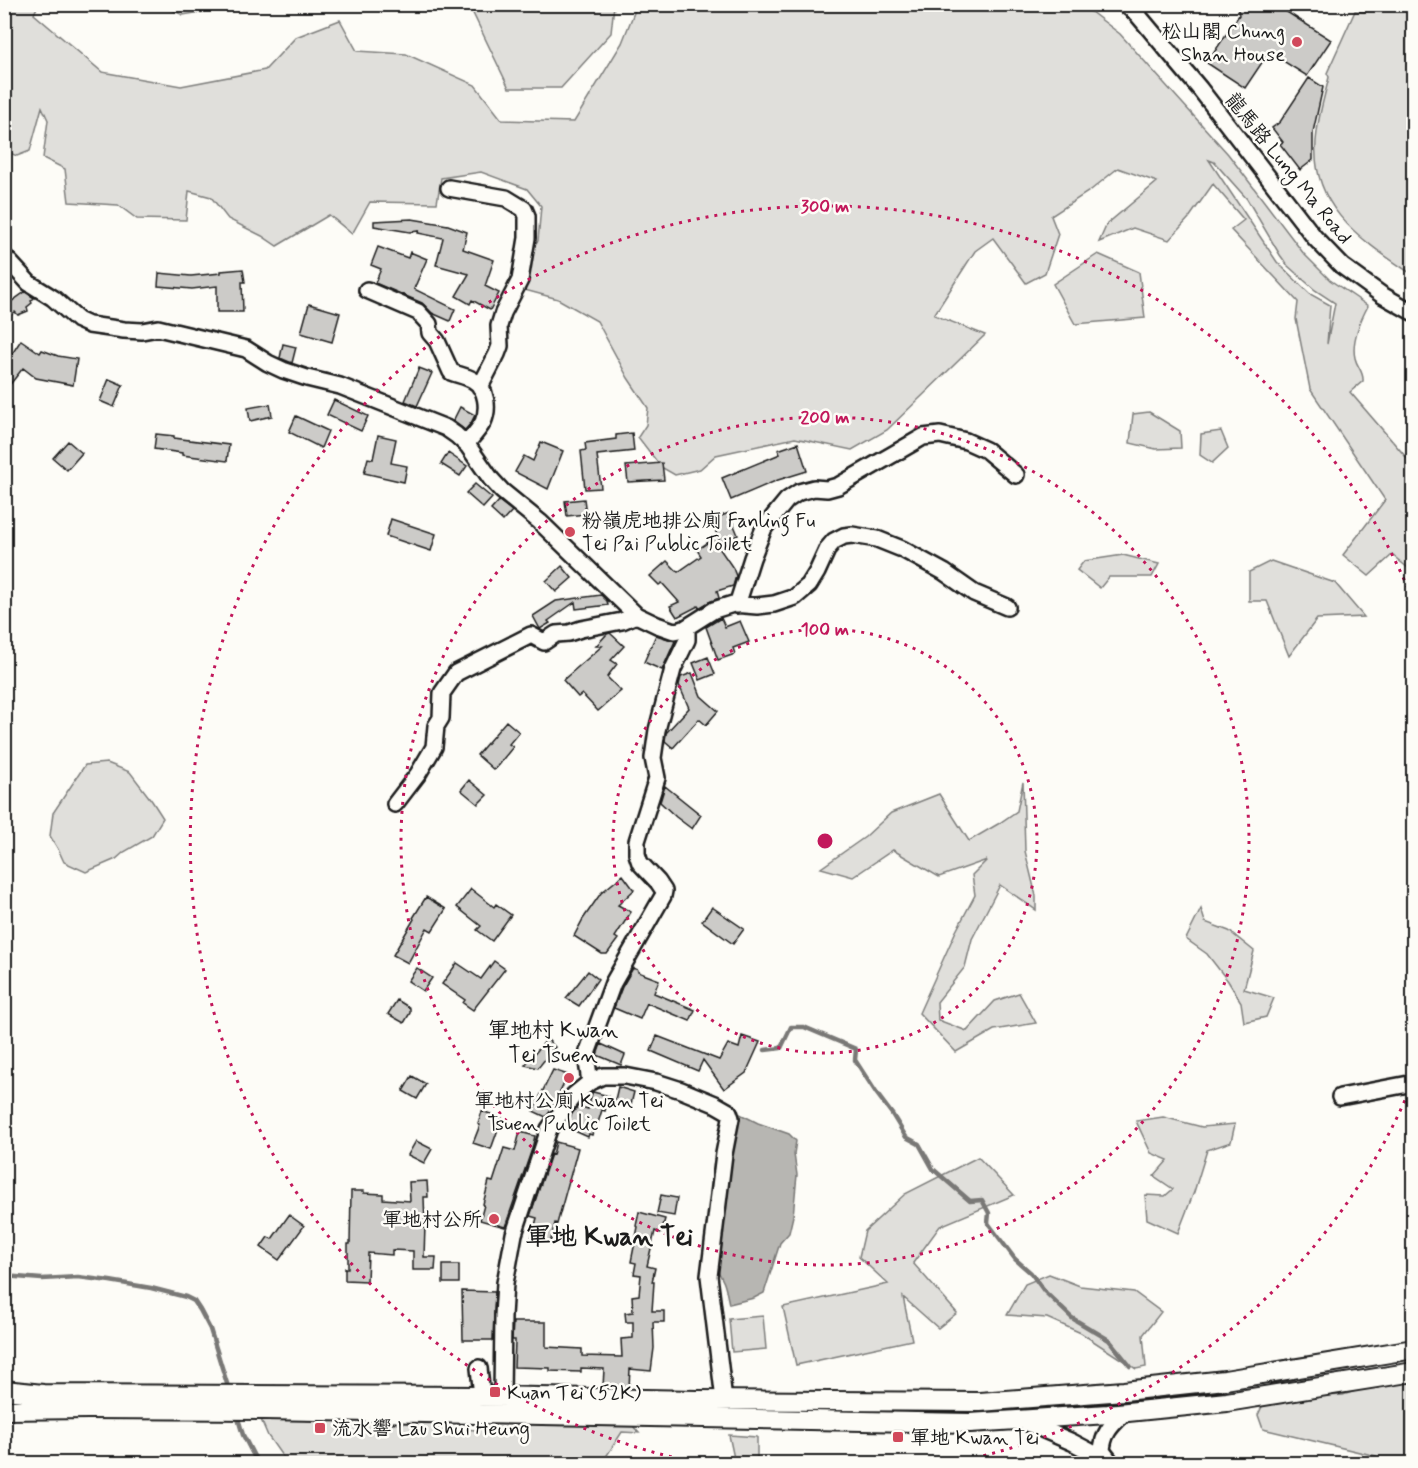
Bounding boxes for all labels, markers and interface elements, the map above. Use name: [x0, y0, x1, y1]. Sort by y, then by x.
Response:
place label: 松山閣 Chung Shan House: [1161, 19, 1285, 69]
marker: 松山閣 Chung Shan House: [1290, 35, 1304, 49]
street label: 龍馬路 Lung Ma Road: [1217, 87, 1357, 251]
text: 300 m: [801, 195, 849, 219]
text: 200 m: [800, 406, 850, 430]
place label: 粉嶺虎地排公廁 Fanling Fu Tei Pai Public Toilet: [582, 508, 815, 558]
marker: 粉嶺虎地排公廁 Fanling Fu Tei Pai Public Toilet: [563, 525, 577, 539]
text: 100 m: [801, 618, 849, 642]
centre of rings: [815, 831, 835, 851]
district label: 軍地村 Kwan Tei Tsuen: [488, 1017, 618, 1070]
marker: 軍地村公廁 Kwan Tei Tsuen Public Toilet: [562, 1071, 576, 1085]
place label: 軍地村公廁 Kwan Tei Tsuen Public Toilet: [474, 1088, 664, 1138]
place label: 軍地村公所: [382, 1207, 482, 1234]
marker: 軍地村公所: [487, 1212, 501, 1226]
district label: 軍地 Kwan Tei: [525, 1221, 693, 1255]
place label: Kuan Tei (52K): [507, 1380, 641, 1407]
marker: Kuan Tei (52K): [488, 1385, 502, 1399]
place label: 流水響 Lau Shui Heung: [332, 1416, 530, 1444]
marker: 流水響 Lau Shui Heung: [313, 1421, 327, 1435]
place label: 軍地 Kwan Tei: [910, 1425, 1039, 1452]
marker: 軍地 Kwan Tei: [891, 1430, 905, 1444]

